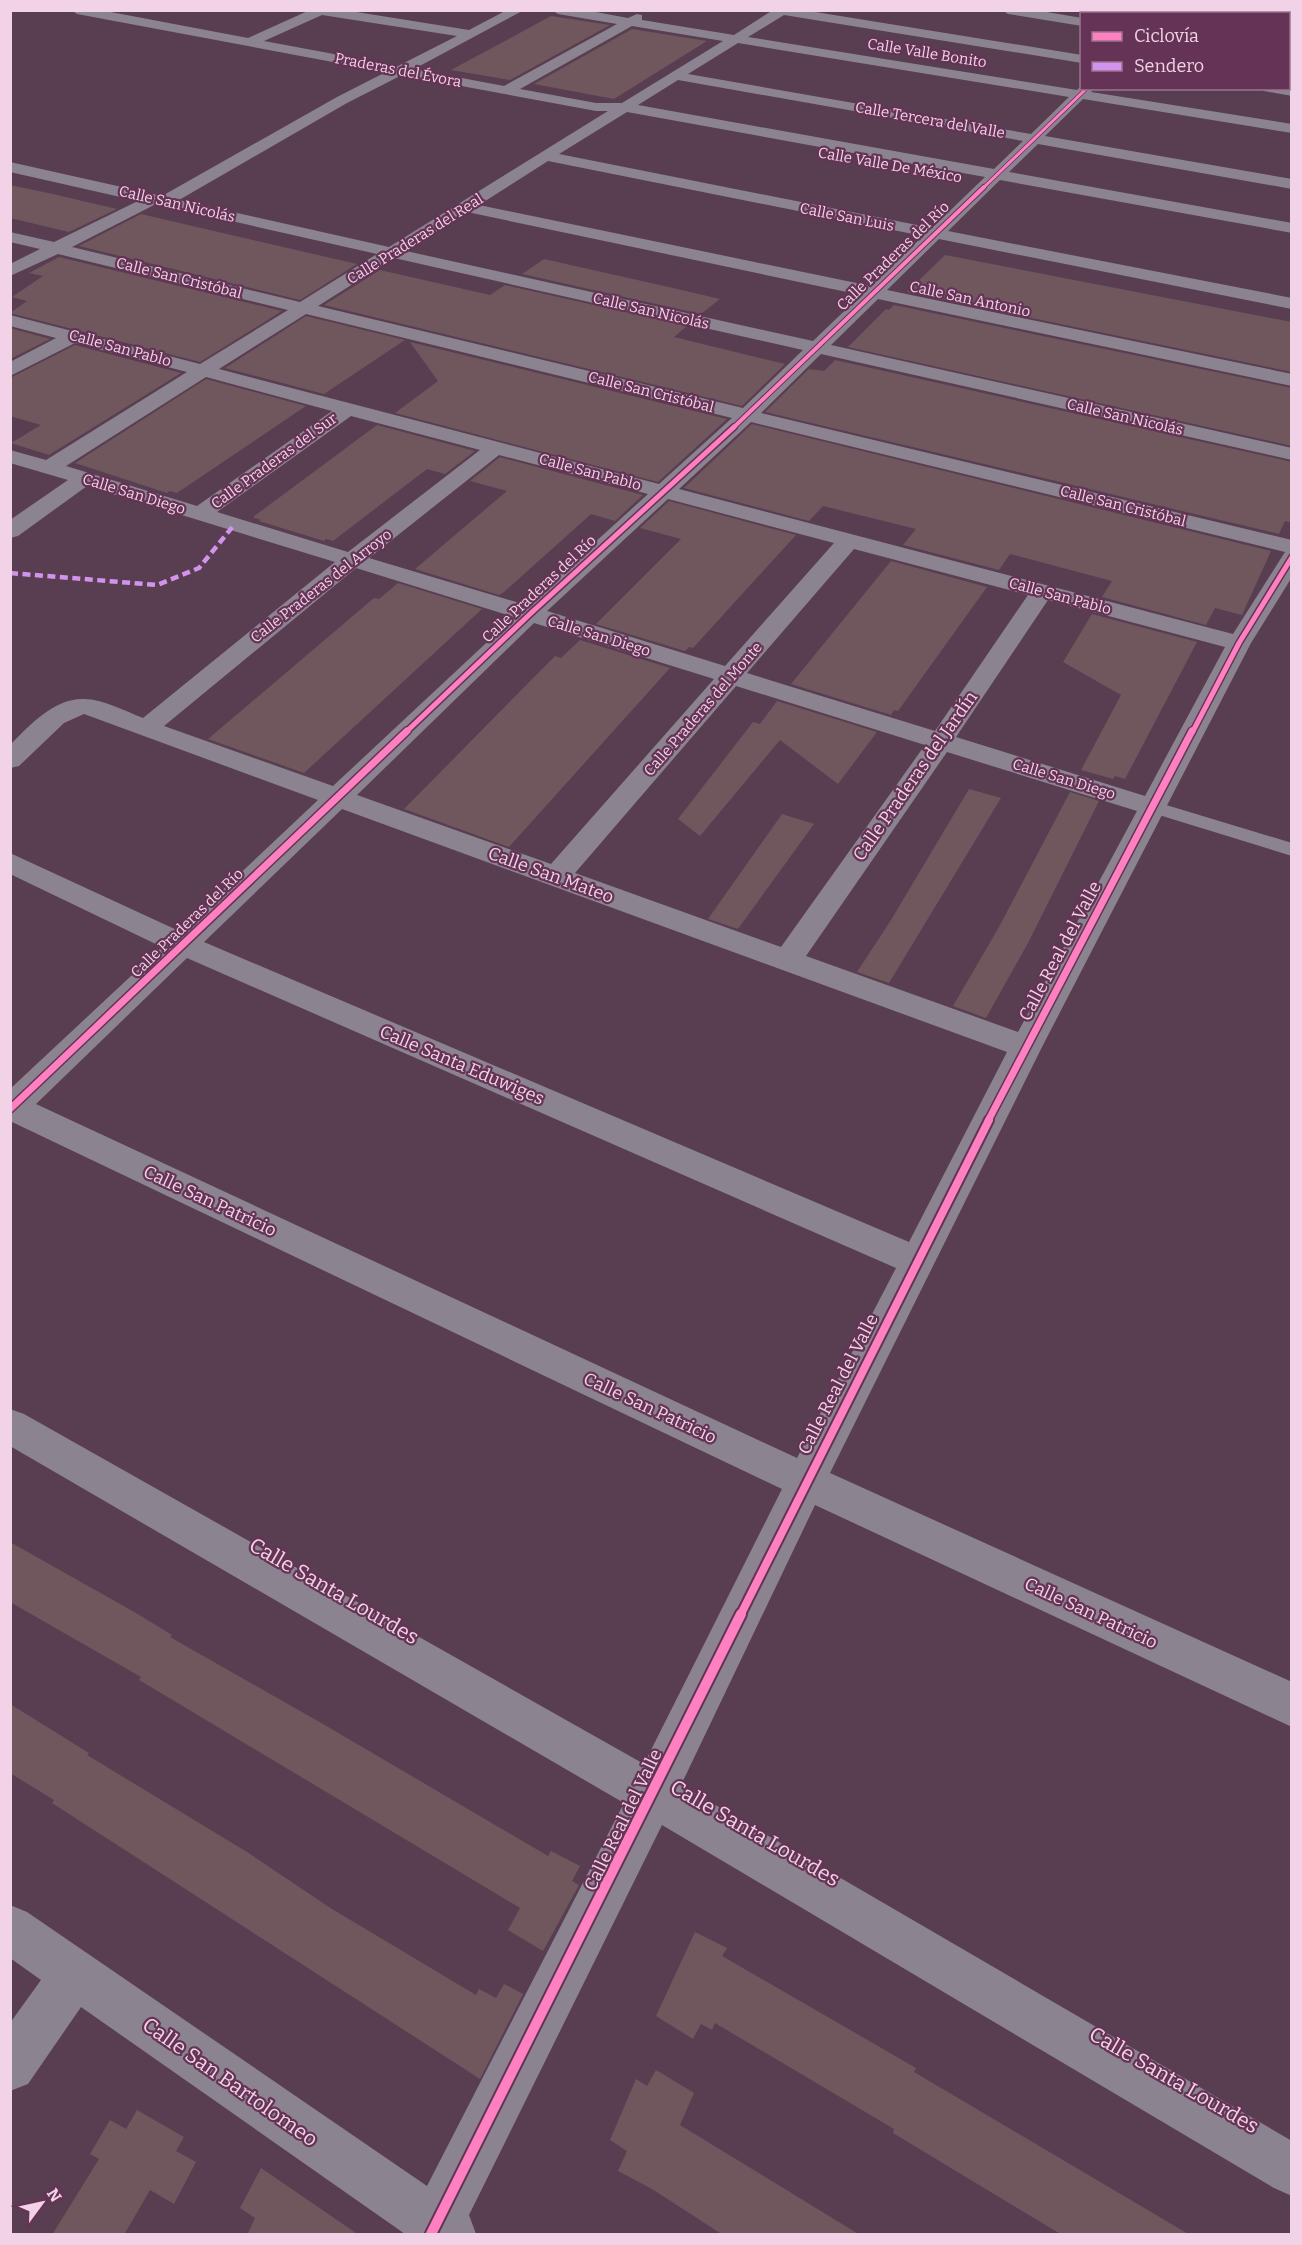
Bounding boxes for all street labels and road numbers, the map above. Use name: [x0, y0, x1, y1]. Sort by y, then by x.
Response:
street label: Calle Valle Bonito: [866, 35, 988, 71]
street label: Praderas del Évora: [333, 49, 463, 91]
street label: Calle Tercera del Valle: [854, 98, 1006, 142]
street label: Calle Valle De México: [817, 143, 963, 187]
street label: Calle San Nicolás: [117, 182, 237, 226]
street label: Calle Praderas del Real: [344, 190, 486, 288]
street label: Calle Praderas del Río: [833, 198, 953, 314]
street label: Calle San Luis: [798, 199, 896, 235]
street label: Calle San Cristóbal: [114, 254, 244, 302]
street label: Calle San Antonio: [908, 277, 1032, 321]
street label: Calle San Nicolás: [591, 289, 711, 333]
street label: Calle San Pablo: [67, 326, 173, 370]
street label: Calle San Cristóbal: [586, 368, 716, 416]
street label: Calle San Nicolás: [1065, 395, 1185, 439]
street label: Calle Praderas del Sur: [208, 409, 341, 513]
street label: Calle San Pablo: [537, 450, 643, 494]
street label: Calle San Diego: [80, 470, 188, 518]
street label: Calle San Cristóbal: [1058, 482, 1188, 530]
street label: Calle Praderas del Arroyo: [247, 525, 395, 647]
street label: Calle Praderas del Río: [478, 531, 600, 647]
street label: Calle San Pablo: [1007, 574, 1113, 618]
street label: Calle San Diego: [545, 612, 653, 660]
street label: Calle Praderas del Monte: [640, 638, 766, 780]
street label: Calle Praderas del Jardín: [848, 686, 982, 865]
street label: Calle San Diego: [1010, 755, 1118, 803]
street label: Calle San Mateo: [485, 842, 617, 908]
street label: Calle Praderas del Río: [127, 865, 247, 981]
street label: Calle Real del Valle: [1014, 877, 1106, 1025]
street label: Calle Santa Eduwiges: [376, 1020, 548, 1110]
street label: Calle San Patricio: [140, 1160, 280, 1242]
street label: Calle Real del Valle: [793, 1310, 883, 1458]
street label: Calle San Patricio: [580, 1367, 720, 1449]
street label: Calle Santa Lourdes: [245, 1532, 423, 1650]
street label: Calle San Patricio: [1021, 1572, 1161, 1654]
street label: Calle Real del Valle: [579, 1745, 667, 1895]
street label: Calle Santa Lourdes: [666, 1774, 844, 1892]
street label: Calle San Bartolomeo: [137, 2012, 323, 2152]
street label: Calle Santa Lourdes: [1085, 2021, 1263, 2139]

